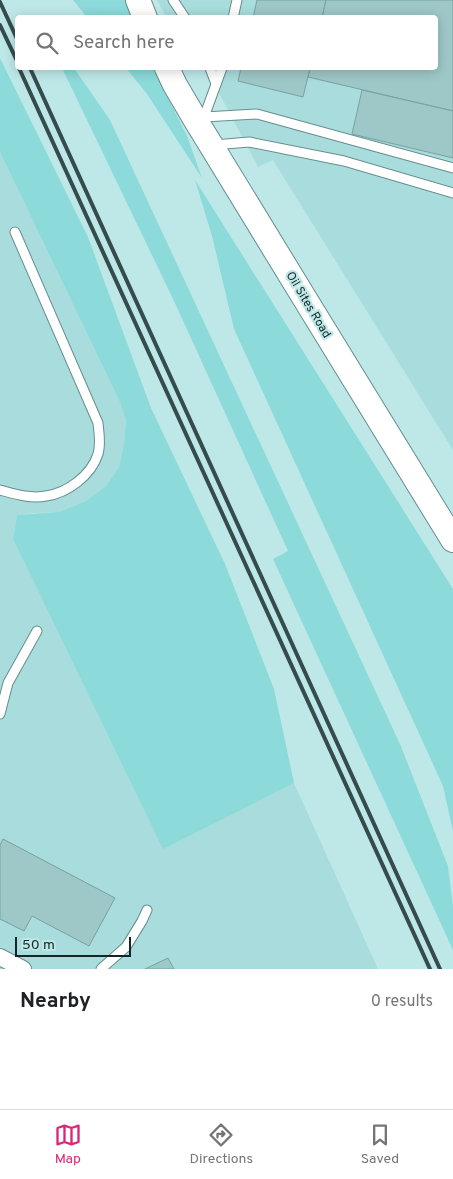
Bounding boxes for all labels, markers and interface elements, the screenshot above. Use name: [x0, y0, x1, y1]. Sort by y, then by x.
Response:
search box: [15, 15, 438, 70]
icon: search: [33, 29, 61, 57]
text: Search here: [73, 31, 175, 55]
street label: Oil Sites Road: [282, 269, 334, 341]
scale bar: [15, 934, 131, 957]
text: 50 m: [22, 937, 55, 954]
text: Nearby: [20, 988, 91, 1015]
text: 0 results: [371, 992, 433, 1012]
tab: Map: [54, 1121, 82, 1168]
tab: Directions: [189, 1121, 253, 1168]
tab: Saved: [361, 1121, 399, 1168]

